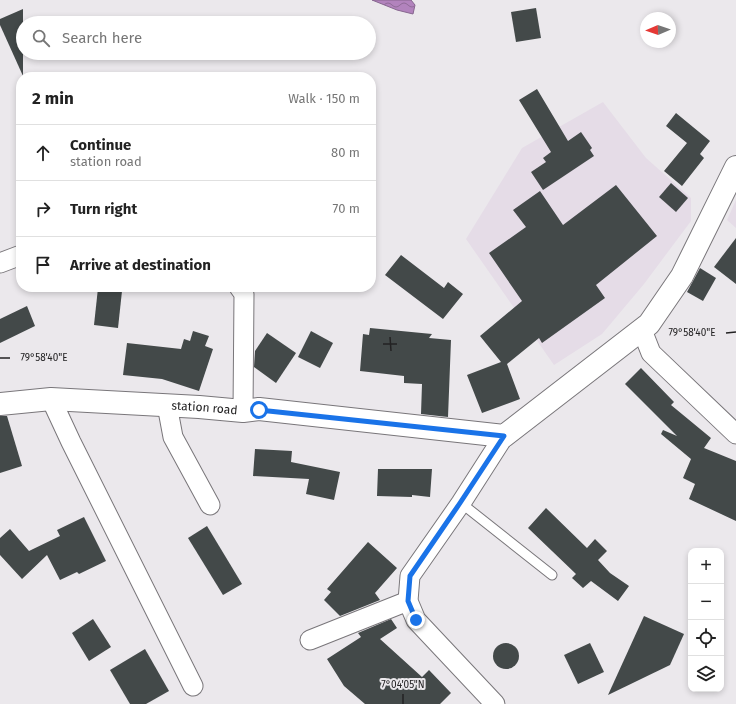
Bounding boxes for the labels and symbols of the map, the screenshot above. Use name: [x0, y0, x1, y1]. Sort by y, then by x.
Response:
north arrow: [640, 12, 676, 48]
text: 79°58'40"E: [668, 327, 716, 339]
text: 79°58'40"E: [20, 352, 68, 364]
street label: station road: [171, 399, 238, 417]
route start: [250, 401, 268, 419]
route end: [407, 611, 425, 629]
text: 7°04'05"N: [381, 679, 425, 691]

